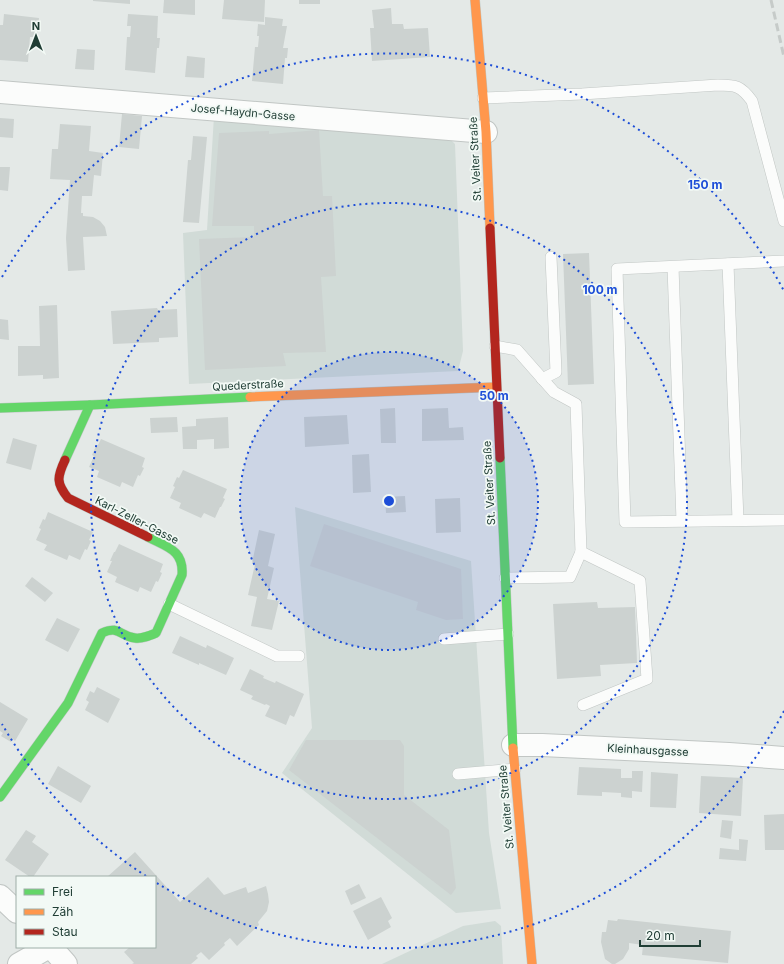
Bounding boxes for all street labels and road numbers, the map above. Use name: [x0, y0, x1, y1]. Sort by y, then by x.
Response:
street label: Josef-Haydn-Gasse: [190, 100, 296, 124]
street label: St. Veiter Straße: [466, 117, 484, 201]
street label: Quederstraße: [212, 376, 284, 394]
street label: St. Veiter Straße: [480, 441, 498, 525]
street label: Karl-Zeller-Gasse: [93, 493, 181, 547]
street label: Kleinhausgasse: [607, 741, 689, 759]
street label: St. Veiter Straße: [495, 764, 517, 850]

